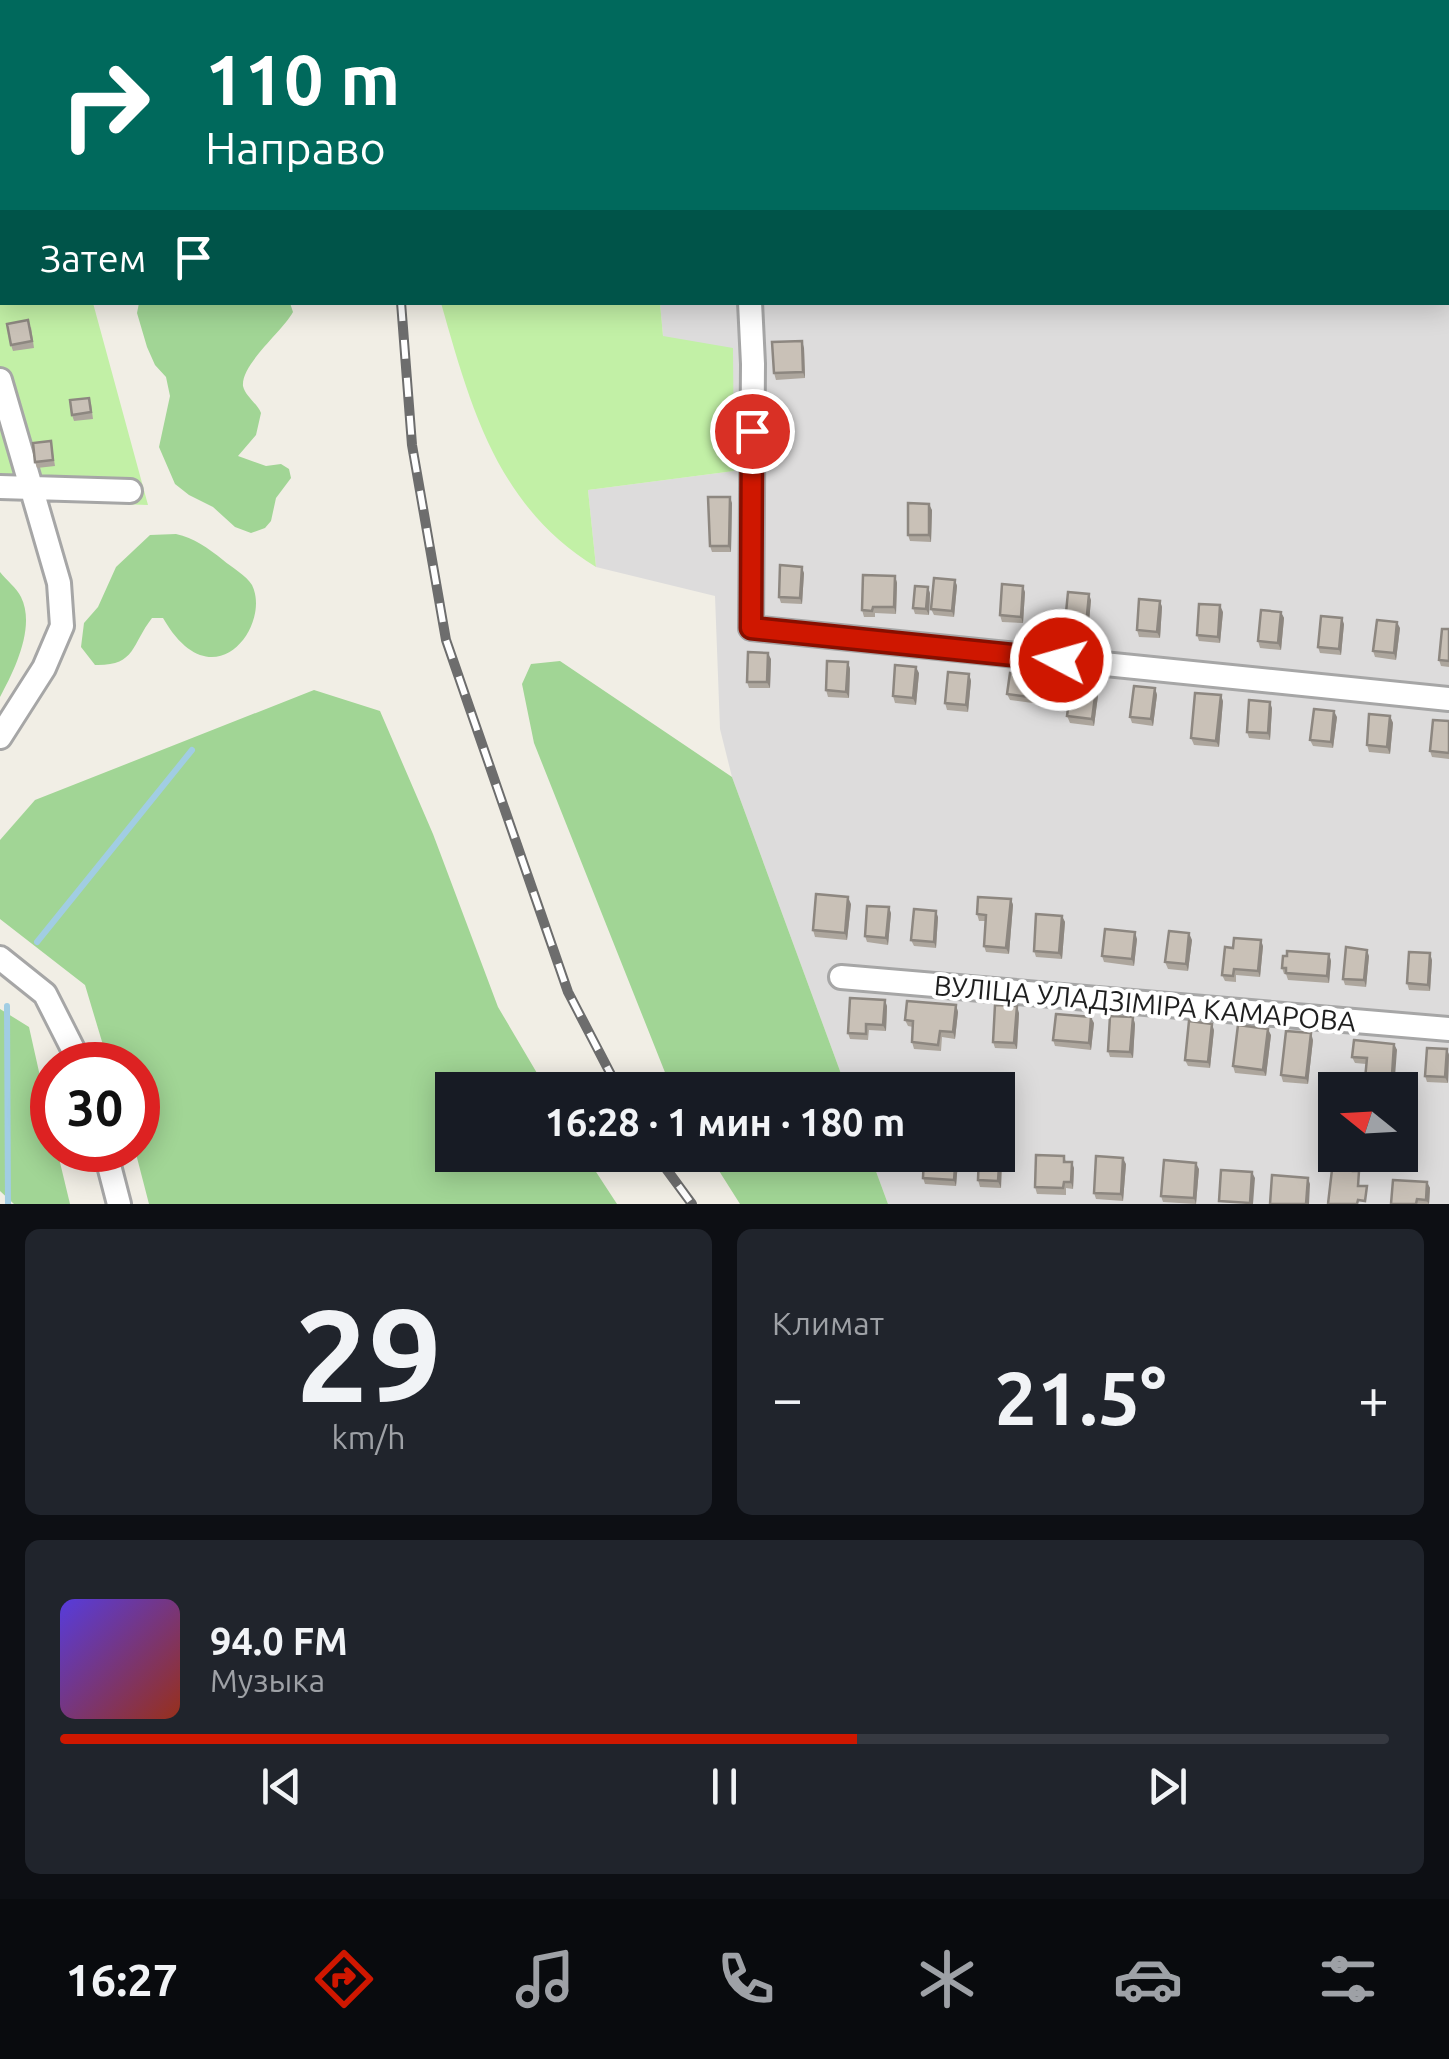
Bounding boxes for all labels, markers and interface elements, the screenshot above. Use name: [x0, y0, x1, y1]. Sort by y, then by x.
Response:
icon: right: [40, 40, 170, 170]
text: 110 m: [205, 40, 400, 118]
text: Направо: [205, 122, 386, 173]
icon: arrive: [166, 230, 221, 285]
text: Затем: [40, 237, 146, 279]
pin: [710, 389, 795, 474]
icon: arrive: [725, 404, 780, 459]
position arrow: [1009, 608, 1113, 712]
street label: ВУЛІЦА УЛАДЗІМІРА КАМАРОВА: [933, 969, 1357, 1037]
speed limit sign: 30: [30, 1042, 160, 1172]
north arrow: [1318, 1072, 1418, 1172]
map controls: [1318, 1072, 1418, 1172]
text: 16:28 · 1 мин · 180 m: [545, 1101, 905, 1143]
text: 29: [295, 1281, 442, 1427]
text: Климат: [772, 1305, 884, 1341]
text: 21.5°: [995, 1355, 1166, 1439]
text: −: [772, 1367, 803, 1428]
text: +: [1358, 1367, 1389, 1428]
text: km/h: [332, 1419, 405, 1455]
text: 94.0 FM: [210, 1620, 348, 1662]
text: Музыка: [210, 1662, 325, 1698]
icon: previous: [254, 1759, 309, 1814]
icon: pause: [697, 1759, 752, 1814]
icon: next: [1140, 1759, 1195, 1814]
icon: directions: [309, 1944, 379, 2014]
icon: music: [510, 1944, 580, 2014]
icon: phone: [711, 1944, 781, 2014]
icon: climate: [912, 1944, 982, 2014]
icon: car: [1113, 1944, 1183, 2014]
icon: filters: [1313, 1944, 1383, 2014]
text: 16:27: [65, 1954, 178, 2005]

